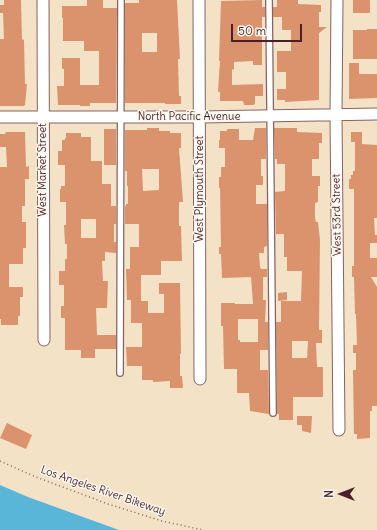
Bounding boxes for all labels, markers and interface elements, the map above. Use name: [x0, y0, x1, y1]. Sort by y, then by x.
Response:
scale bar: [233, 16, 304, 42]
text: 50 m: [238, 23, 266, 38]
street label: North Pacific Avenue: [138, 110, 240, 124]
street label: West Market Street: [36, 123, 50, 217]
street label: West Plymouth Street: [193, 136, 207, 242]
street label: West 53rd Street: [330, 174, 344, 256]
street label: Los Angeles River Bikeway: [39, 463, 167, 519]
north arrow: [321, 474, 361, 514]
text: N: [322, 490, 336, 498]

